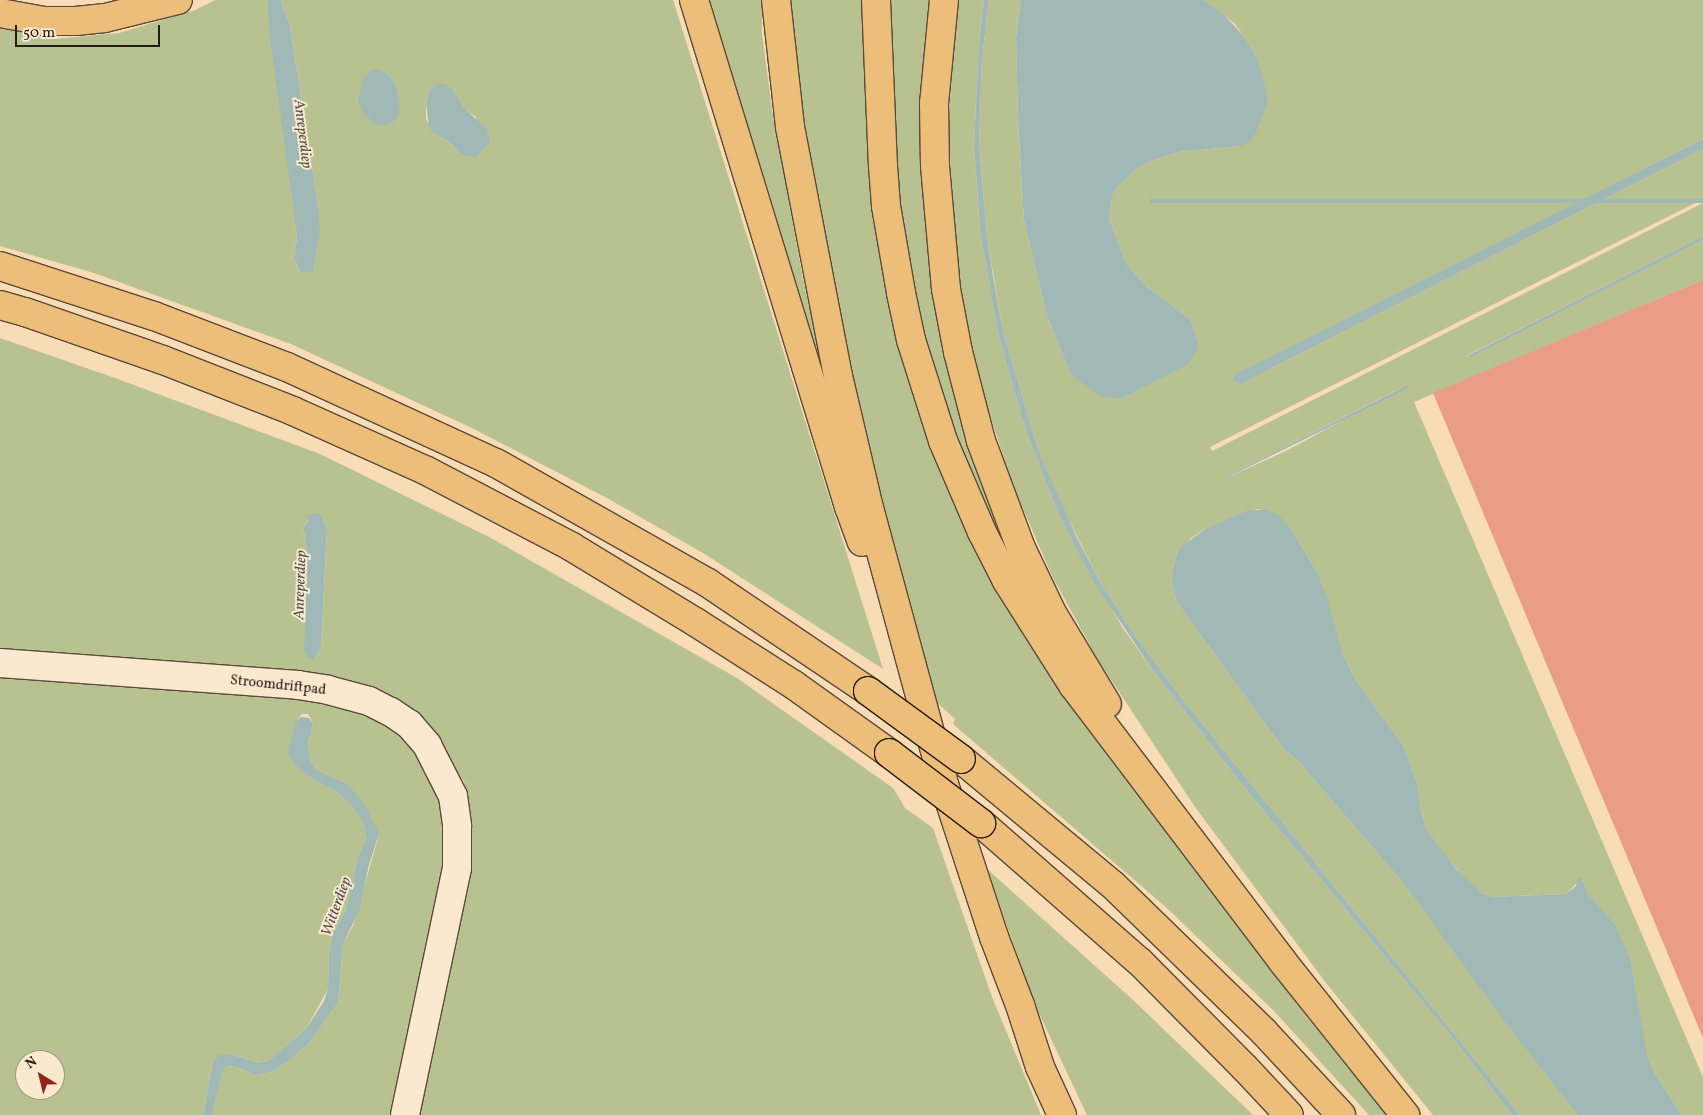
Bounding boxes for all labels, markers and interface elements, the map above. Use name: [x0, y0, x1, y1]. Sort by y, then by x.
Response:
scale bar: [18, 15, 162, 47]
text: 50 m: [23, 23, 55, 44]
water label: Anreperdiep: [289, 98, 315, 170]
water label: Anreperdiep: [291, 550, 311, 620]
street label: Stroomdriftpad: [229, 673, 327, 699]
water label: Witterdiep: [318, 875, 356, 939]
north arrow: [15, 1050, 65, 1100]
text: N: [22, 1053, 41, 1074]

